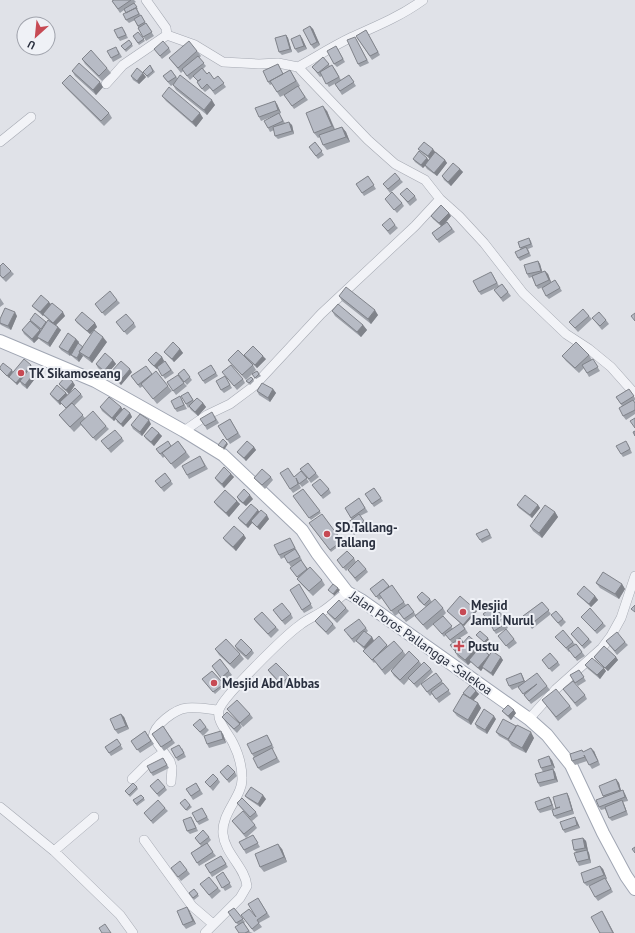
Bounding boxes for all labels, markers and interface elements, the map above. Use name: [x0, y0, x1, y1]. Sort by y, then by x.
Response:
north arrow: [16, 16, 56, 56]
text: U: [25, 37, 38, 53]
place label: TK Sikamoseang: [29, 365, 121, 382]
marker: TK Sikamoseang: [16, 368, 26, 378]
place label: SD.Tallang- Tallang: [335, 519, 398, 551]
marker: SD.Tallang- Tallang: [322, 529, 332, 539]
street label: Jalan Poros Pallangga -Salekoa: [346, 587, 496, 699]
place label: Mesjid Jamil Nurul: [470, 597, 534, 629]
marker: Mesjid Jamil Nurul: [458, 607, 468, 617]
place label: Pustu: [468, 638, 499, 655]
marker: Pustu: [453, 640, 465, 652]
place label: Mesjid Abd Abbas: [222, 675, 320, 692]
marker: Mesjid Abd Abbas: [209, 678, 219, 688]

